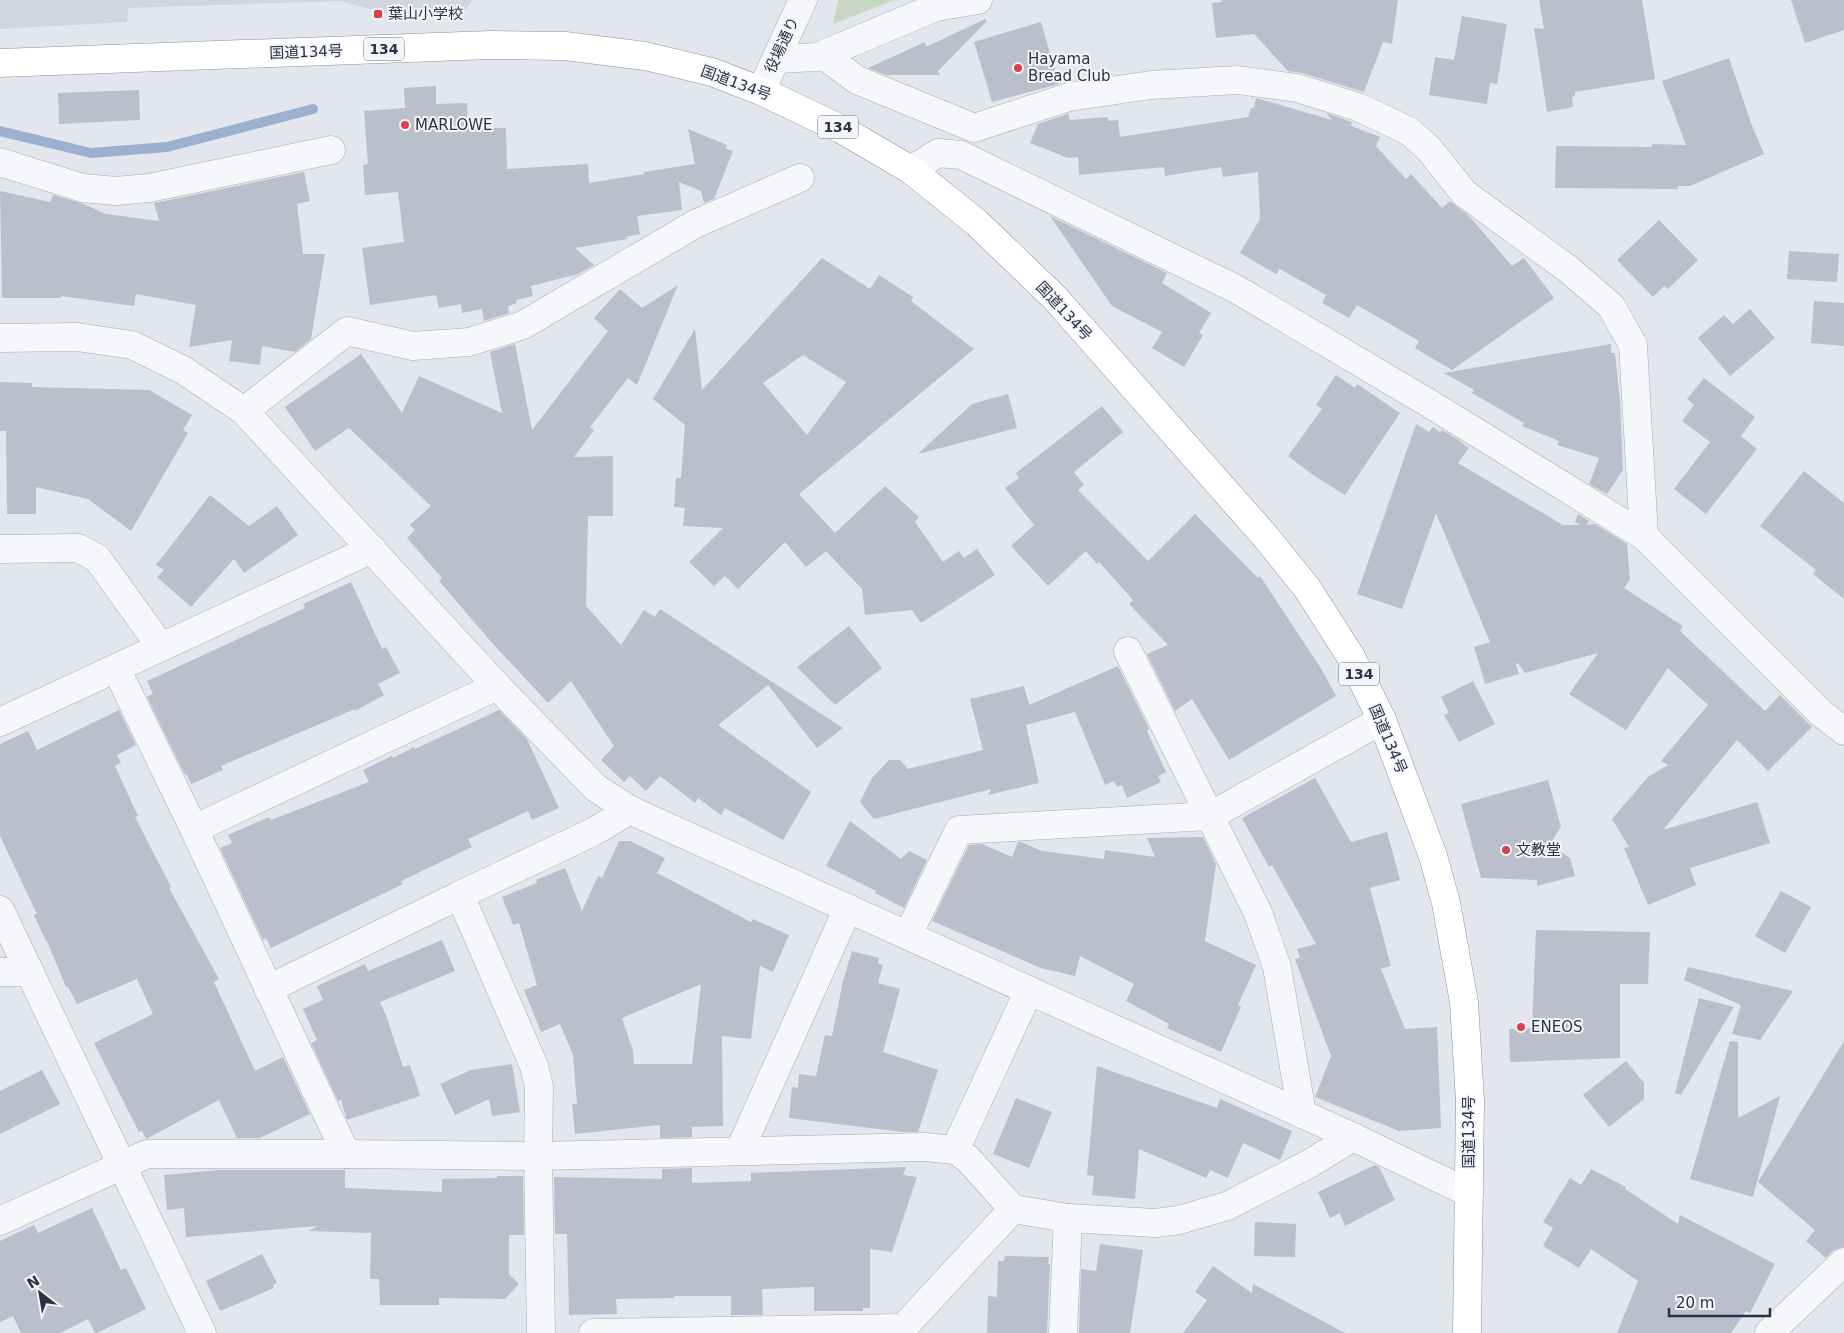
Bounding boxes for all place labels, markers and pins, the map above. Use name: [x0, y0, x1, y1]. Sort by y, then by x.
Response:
place label: 葉山小学校: [388, 5, 463, 23]
marker: 葉山小学校: [372, 8, 384, 20]
place label: Hayama Bread Club: [1028, 50, 1111, 85]
marker: Hayama Bread Club: [1012, 62, 1024, 74]
place label: MARLOWE: [415, 116, 493, 134]
marker: MARLOWE: [399, 119, 411, 131]
place label: 文教堂: [1516, 841, 1561, 859]
marker: 文教堂: [1500, 844, 1512, 856]
place label: ENEOS: [1531, 1018, 1583, 1036]
marker: ENEOS: [1515, 1021, 1527, 1033]

